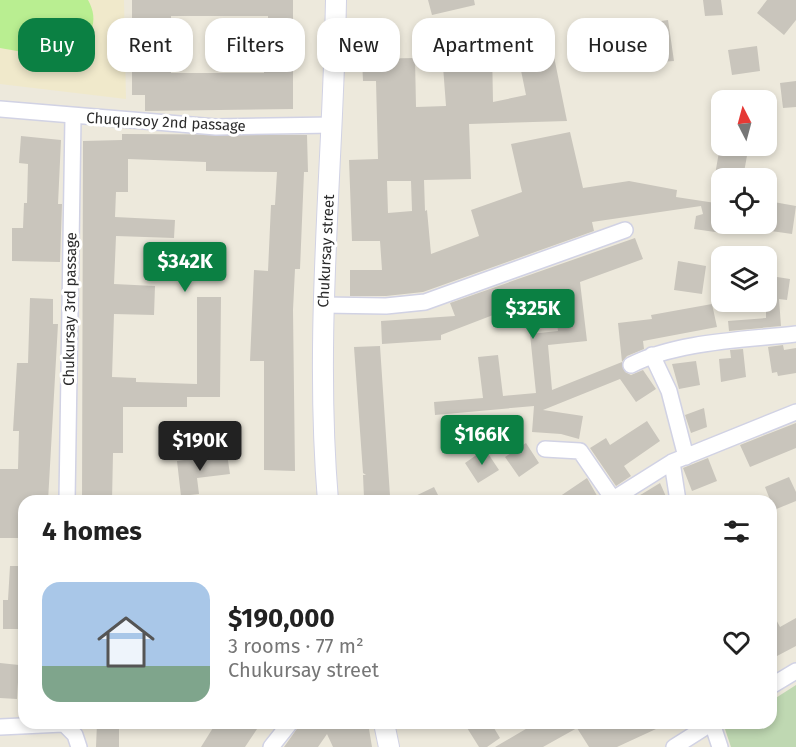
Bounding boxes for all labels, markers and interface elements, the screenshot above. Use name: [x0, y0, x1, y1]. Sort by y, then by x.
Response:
chip: Buy: [18, 18, 95, 72]
chip: Rent: [107, 18, 193, 72]
chip: Filters: [205, 18, 305, 72]
chip: New: [317, 18, 400, 72]
chip: Apartment: [412, 18, 555, 72]
chip: House: [567, 18, 669, 72]
north arrow: [711, 90, 777, 156]
map controls: [711, 90, 777, 312]
street label: Chuqursoy 2nd passage: [86, 109, 246, 135]
button: locate: [711, 168, 777, 234]
street label: Chukursay street: [314, 193, 338, 308]
street label: Chukursay 3rd passage: [60, 232, 80, 386]
pin: $342K: [143, 242, 227, 293]
button: layers: [711, 246, 777, 312]
text: $342K: [157, 249, 213, 273]
pin: $325K: [491, 289, 575, 340]
text: $325K: [506, 296, 560, 320]
pin: $166K: [440, 415, 524, 466]
pin: $190K: [158, 421, 242, 472]
text: $166K: [455, 422, 509, 446]
text: $190K: [172, 428, 228, 452]
icon: filters: [720, 515, 753, 548]
text: 4 homes: [42, 516, 142, 547]
text: $190,000: [228, 603, 335, 634]
icon: home: [90, 606, 162, 678]
icon: heart: [720, 626, 753, 659]
text: 3 rooms · 77 m²: [228, 634, 364, 658]
text: Chukursay street: [228, 658, 379, 682]

